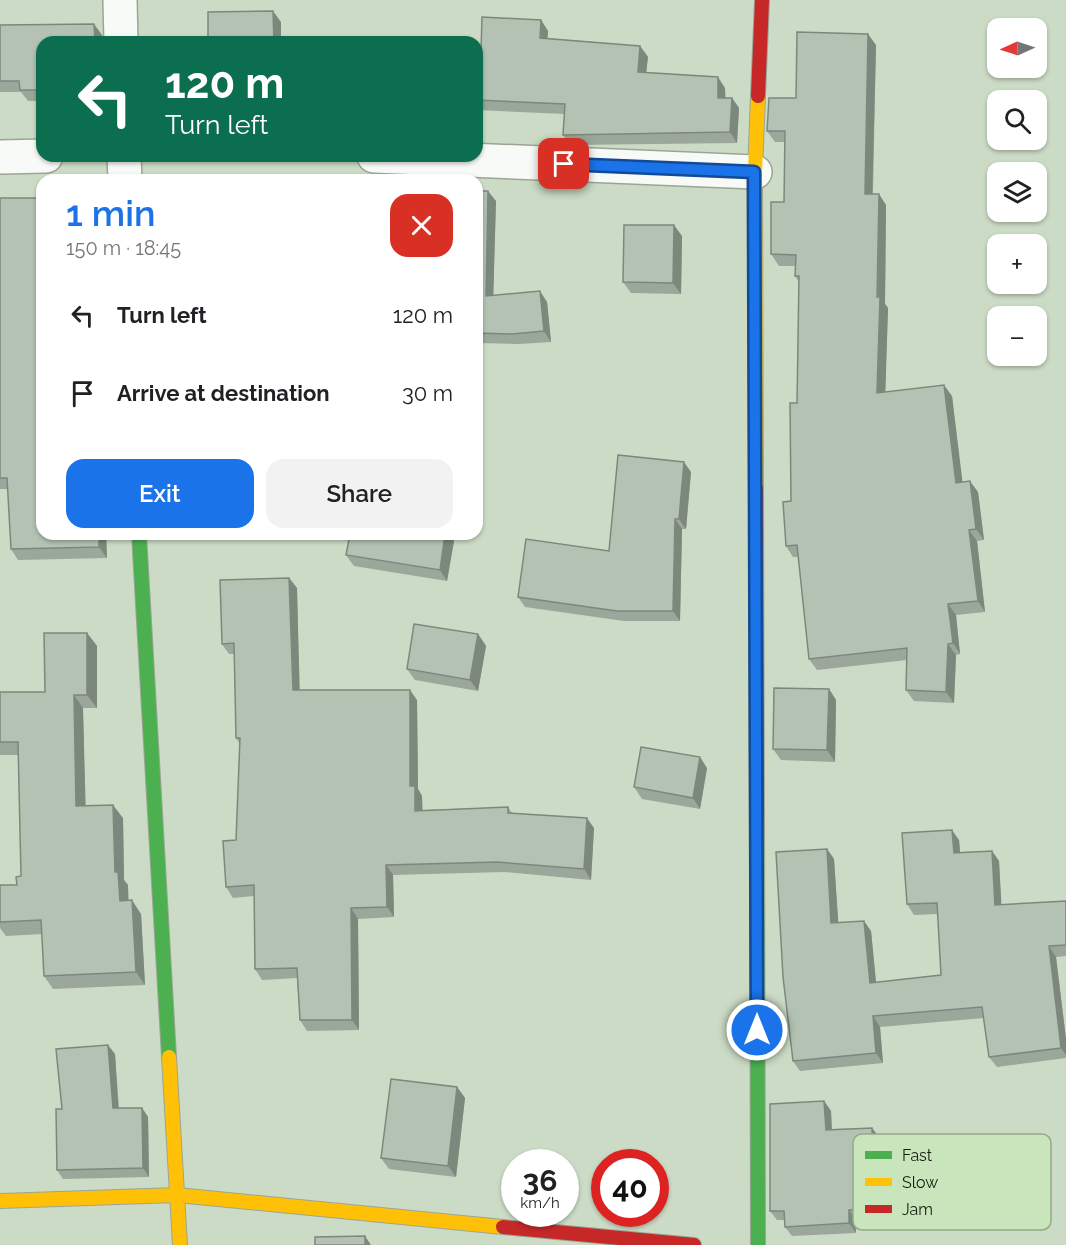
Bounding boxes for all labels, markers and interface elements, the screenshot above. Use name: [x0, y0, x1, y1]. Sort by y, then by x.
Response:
north arrow: [987, 18, 1047, 78]
map controls: [987, 18, 1047, 366]
text: 120 m: [165, 59, 284, 108]
icon: left: [66, 60, 144, 138]
button: search: [987, 90, 1047, 150]
text: Turn left: [165, 109, 268, 140]
pin: [538, 138, 589, 189]
icon: arrive: [547, 147, 580, 180]
button: layers: [987, 162, 1047, 222]
text: 1 min: [66, 192, 155, 234]
button: close: [390, 194, 453, 257]
button: +: [987, 234, 1047, 294]
text: 150 m · 18:45: [66, 236, 181, 260]
icon: left: [66, 299, 99, 332]
text: Turn left: [117, 302, 207, 328]
text: 120 m: [393, 302, 453, 328]
button: −: [987, 306, 1047, 366]
icon: arrive: [66, 377, 99, 410]
text: Arrive at destination: [117, 380, 330, 406]
text: 30 m: [402, 380, 453, 406]
button: Exit: [66, 459, 254, 528]
button: Share: [266, 459, 453, 528]
position arrow: [725, 998, 789, 1062]
legend: [853, 1134, 1051, 1230]
text: Fast: [902, 1146, 933, 1165]
speed limit sign: 40: [591, 1149, 669, 1227]
text: 36: [523, 1163, 557, 1198]
text: Slow: [902, 1173, 938, 1192]
text: km/h: [520, 1194, 560, 1212]
text: Jam: [902, 1200, 933, 1219]

